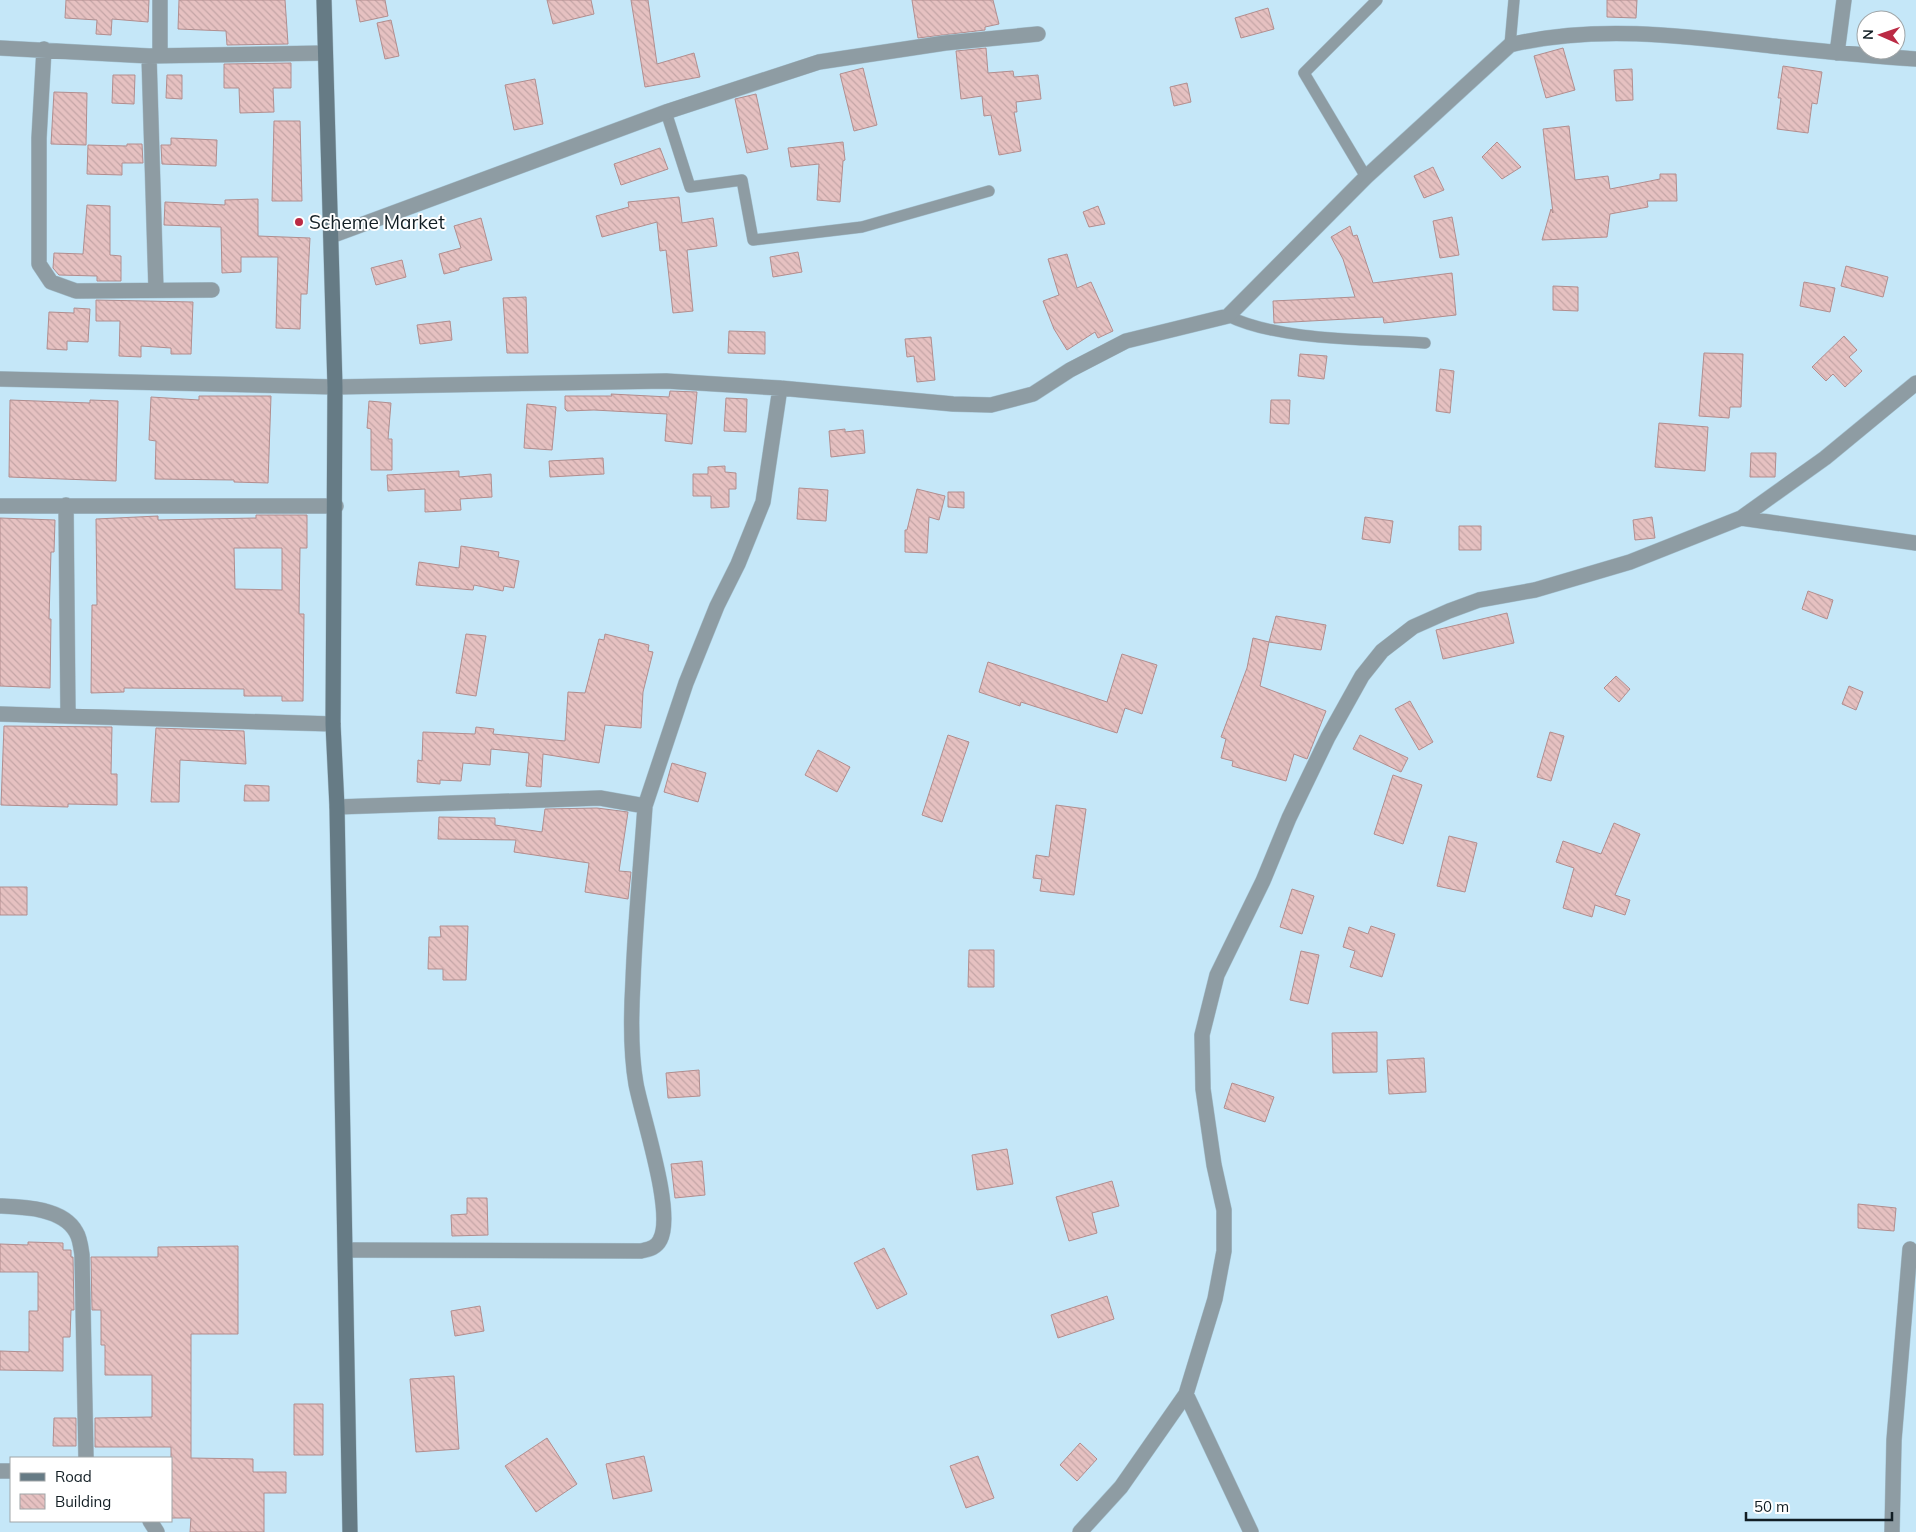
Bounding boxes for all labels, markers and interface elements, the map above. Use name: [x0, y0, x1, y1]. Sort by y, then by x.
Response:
north arrow: [1856, 10, 1906, 60]
text: N: [1859, 29, 1877, 40]
place label: Scheme Market: [309, 210, 445, 234]
marker: Scheme Market: [293, 216, 305, 228]
legend: [10, 1457, 172, 1522]
text: Road: [55, 1467, 92, 1486]
scale bar: [1746, 1490, 1892, 1522]
text: Building: [55, 1492, 111, 1511]
text: 50 m: [1754, 1497, 1789, 1516]

